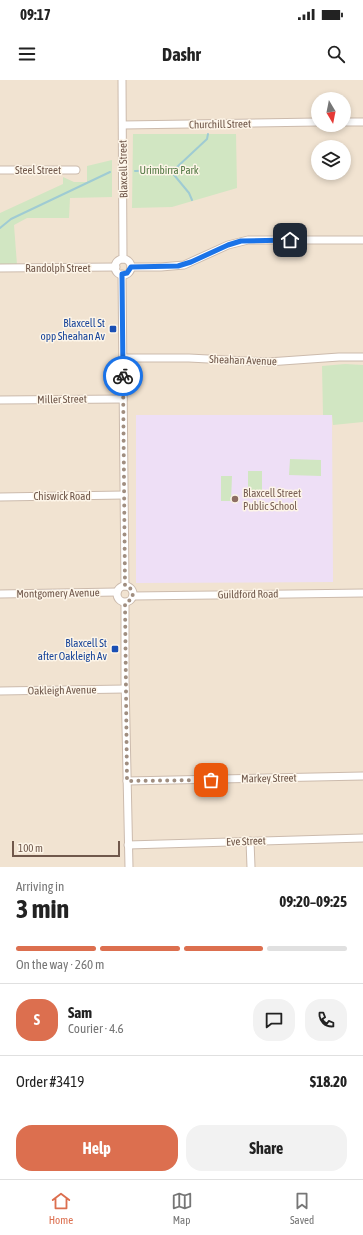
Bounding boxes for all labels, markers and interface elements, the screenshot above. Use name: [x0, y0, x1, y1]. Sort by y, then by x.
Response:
text: 09:17: [20, 6, 51, 23]
icon: menu: [16, 43, 38, 65]
icon: search: [325, 43, 347, 65]
text: Dashr: [162, 44, 201, 65]
north arrow: [311, 92, 351, 132]
map controls: [311, 92, 351, 180]
street label: Churchill Street: [189, 117, 251, 131]
street label: Blaxcell Street: [116, 140, 130, 198]
button: layers: [311, 140, 351, 180]
street label: Steel Street: [15, 164, 61, 176]
park label: Urimbirra Park: [139, 164, 199, 176]
pin: [273, 223, 307, 257]
icon: home: [279, 229, 301, 251]
street label: Randolph Street: [25, 262, 91, 274]
place label: Blaxcell St opp Sheahan Av: [41, 317, 105, 342]
marker: Blaxcell St opp Sheahan Av: [108, 324, 118, 334]
street label: Sheahan Avenue: [209, 353, 277, 367]
courier: [103, 356, 143, 396]
icon: bike: [112, 365, 134, 387]
street label: Miller Street: [37, 393, 87, 405]
place label: Blaxcell Street Public School: [243, 487, 301, 512]
street label: Chiswick Road: [33, 490, 91, 502]
marker: Blaxcell Street Public School: [230, 494, 240, 504]
street label: Montgomery Avenue: [16, 586, 100, 600]
street label: Guildford Road: [217, 587, 279, 601]
place label: Blaxcell St after Oakleigh Av: [38, 637, 107, 662]
marker: Blaxcell St after Oakleigh Av: [110, 644, 120, 654]
street label: Oakleigh Avenue: [28, 683, 96, 697]
pin: [194, 763, 228, 797]
icon: bag: [200, 769, 222, 791]
street label: Markey Street: [241, 772, 297, 784]
street label: Eve Street: [226, 834, 266, 848]
scale bar: [12, 839, 120, 858]
text: 100 m: [18, 842, 43, 854]
text: Arriving in: [16, 879, 64, 894]
text: 09:20–09:25: [279, 893, 347, 910]
text: 3 min: [16, 894, 69, 924]
text: On the way · 260 m: [16, 957, 104, 972]
button: chat: [253, 999, 295, 1041]
button: phone: [305, 999, 347, 1041]
text: Sam: [68, 1004, 92, 1021]
text: S: [34, 1011, 40, 1028]
text: Courier · 4.6: [68, 1021, 124, 1036]
text: Order #3419: [16, 1073, 84, 1090]
text: $18.20: [310, 1073, 347, 1090]
button: Help: [16, 1125, 178, 1171]
button: Share: [186, 1125, 347, 1171]
tab: Home: [49, 1190, 73, 1226]
tab: Map: [171, 1190, 193, 1226]
tab: Saved: [290, 1190, 314, 1226]

